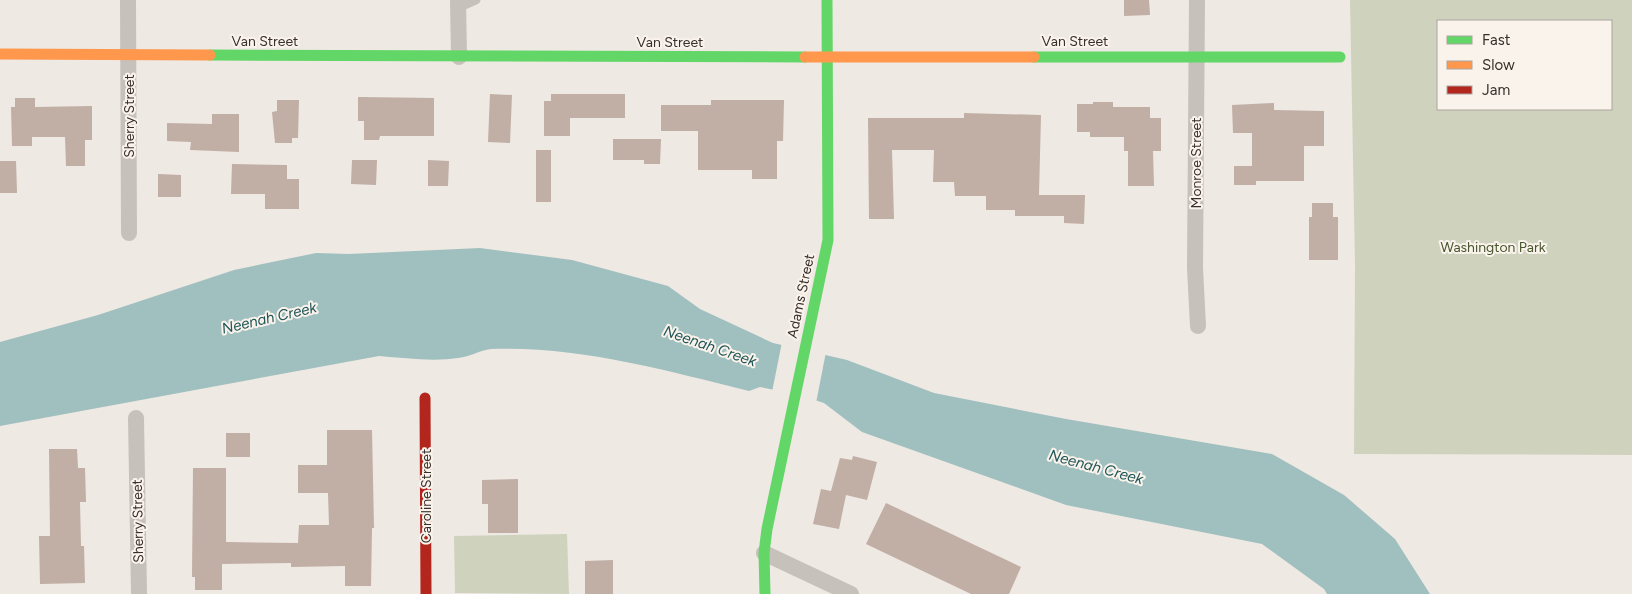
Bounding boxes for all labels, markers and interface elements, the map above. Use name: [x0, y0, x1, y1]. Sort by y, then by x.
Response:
legend: [1437, 20, 1612, 110]
text: Fast: [1482, 31, 1511, 49]
street label: Van Street: [232, 33, 298, 50]
street label: Van Street: [1042, 33, 1108, 50]
street label: Van Street: [637, 34, 703, 51]
text: Slow: [1482, 56, 1515, 74]
street label: Sherry Street: [121, 74, 138, 158]
text: Jam: [1482, 81, 1510, 99]
street label: Monroe Street: [1188, 118, 1205, 208]
park label: Washington Park: [1441, 239, 1546, 256]
street label: Adams Street: [784, 252, 818, 340]
water label: Neenah Creek: [220, 298, 319, 338]
water label: Neenah Creek: [661, 322, 759, 371]
water label: Neenah Creek: [1047, 446, 1146, 488]
street label: Caroline Street: [418, 449, 435, 543]
street label: Sherry Street: [129, 479, 147, 563]

